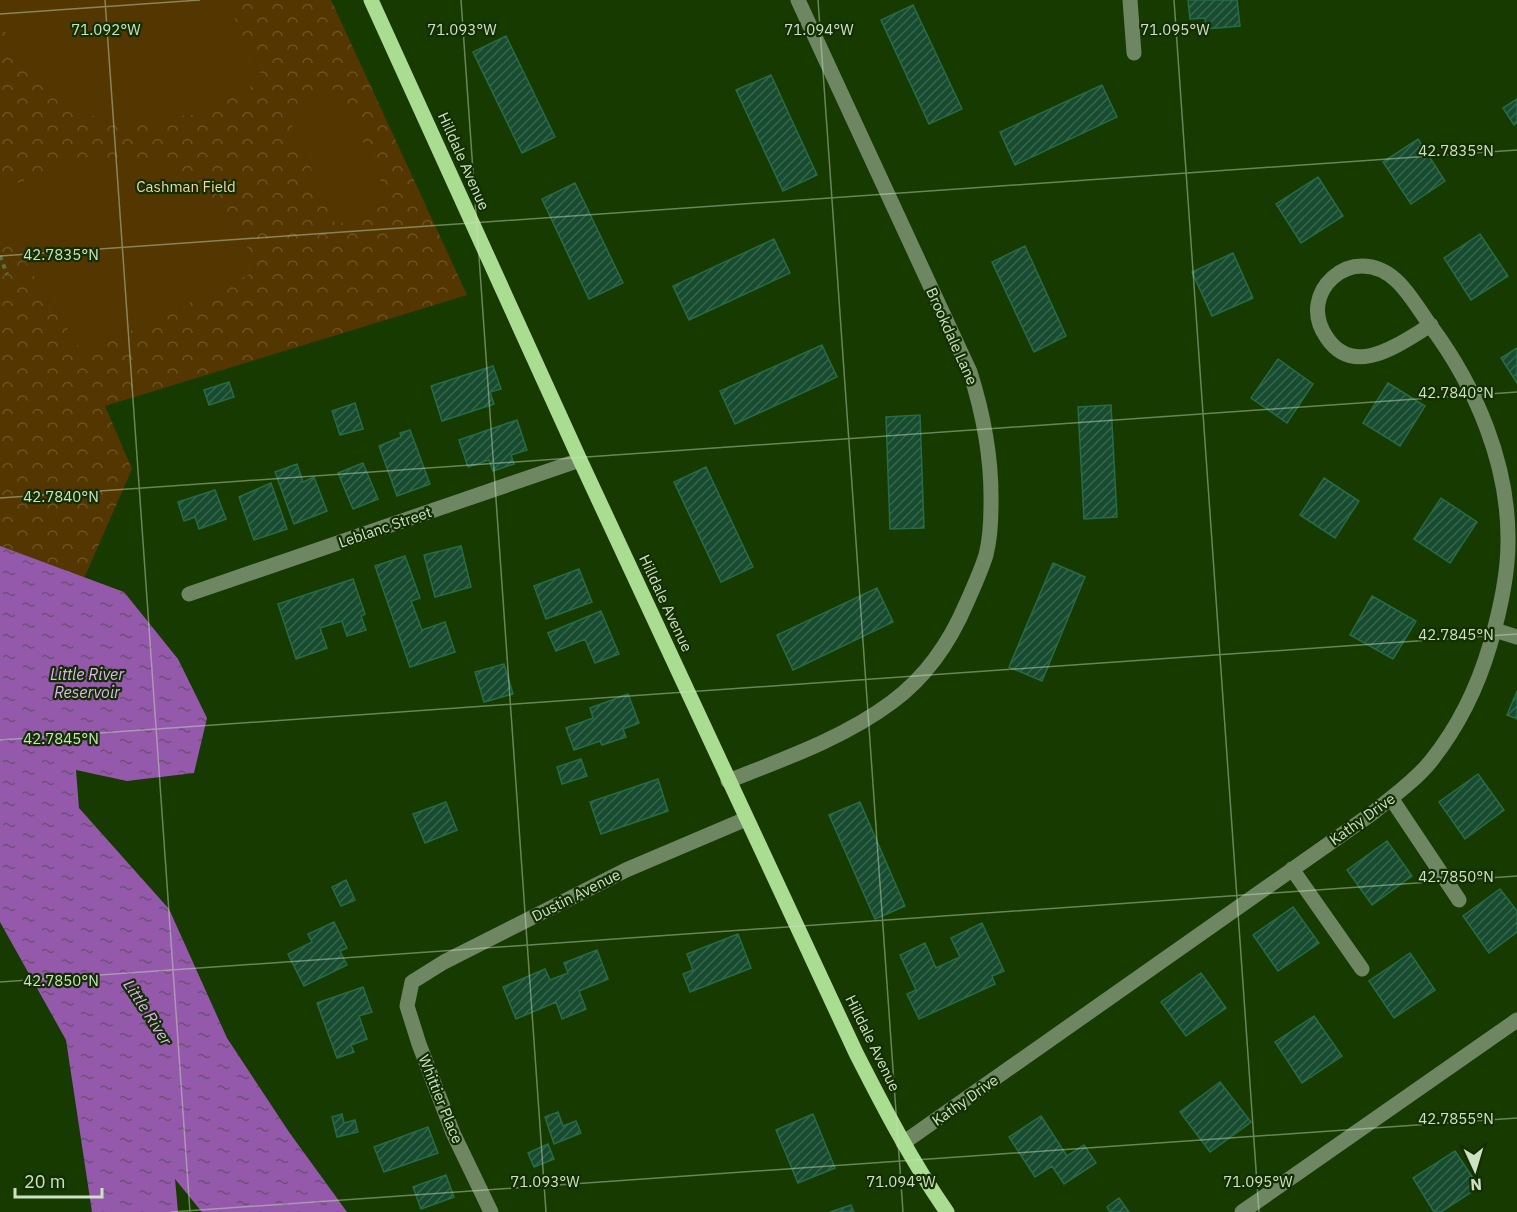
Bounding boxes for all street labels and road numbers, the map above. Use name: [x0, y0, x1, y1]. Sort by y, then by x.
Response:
street label: Hilldale Avenue: [434, 109, 494, 213]
street label: Brookdale Lane: [922, 284, 982, 388]
street label: Leblanc Street: [336, 502, 434, 552]
street label: Hilldale Avenue: [635, 551, 697, 655]
street label: Kathy Drive: [1325, 789, 1399, 849]
street label: Dustin Avenue: [528, 865, 624, 925]
street label: Hilldale Avenue: [841, 992, 905, 1094]
street label: Whittier Place: [415, 1052, 467, 1146]
street label: Kathy Drive: [928, 1070, 1002, 1130]

